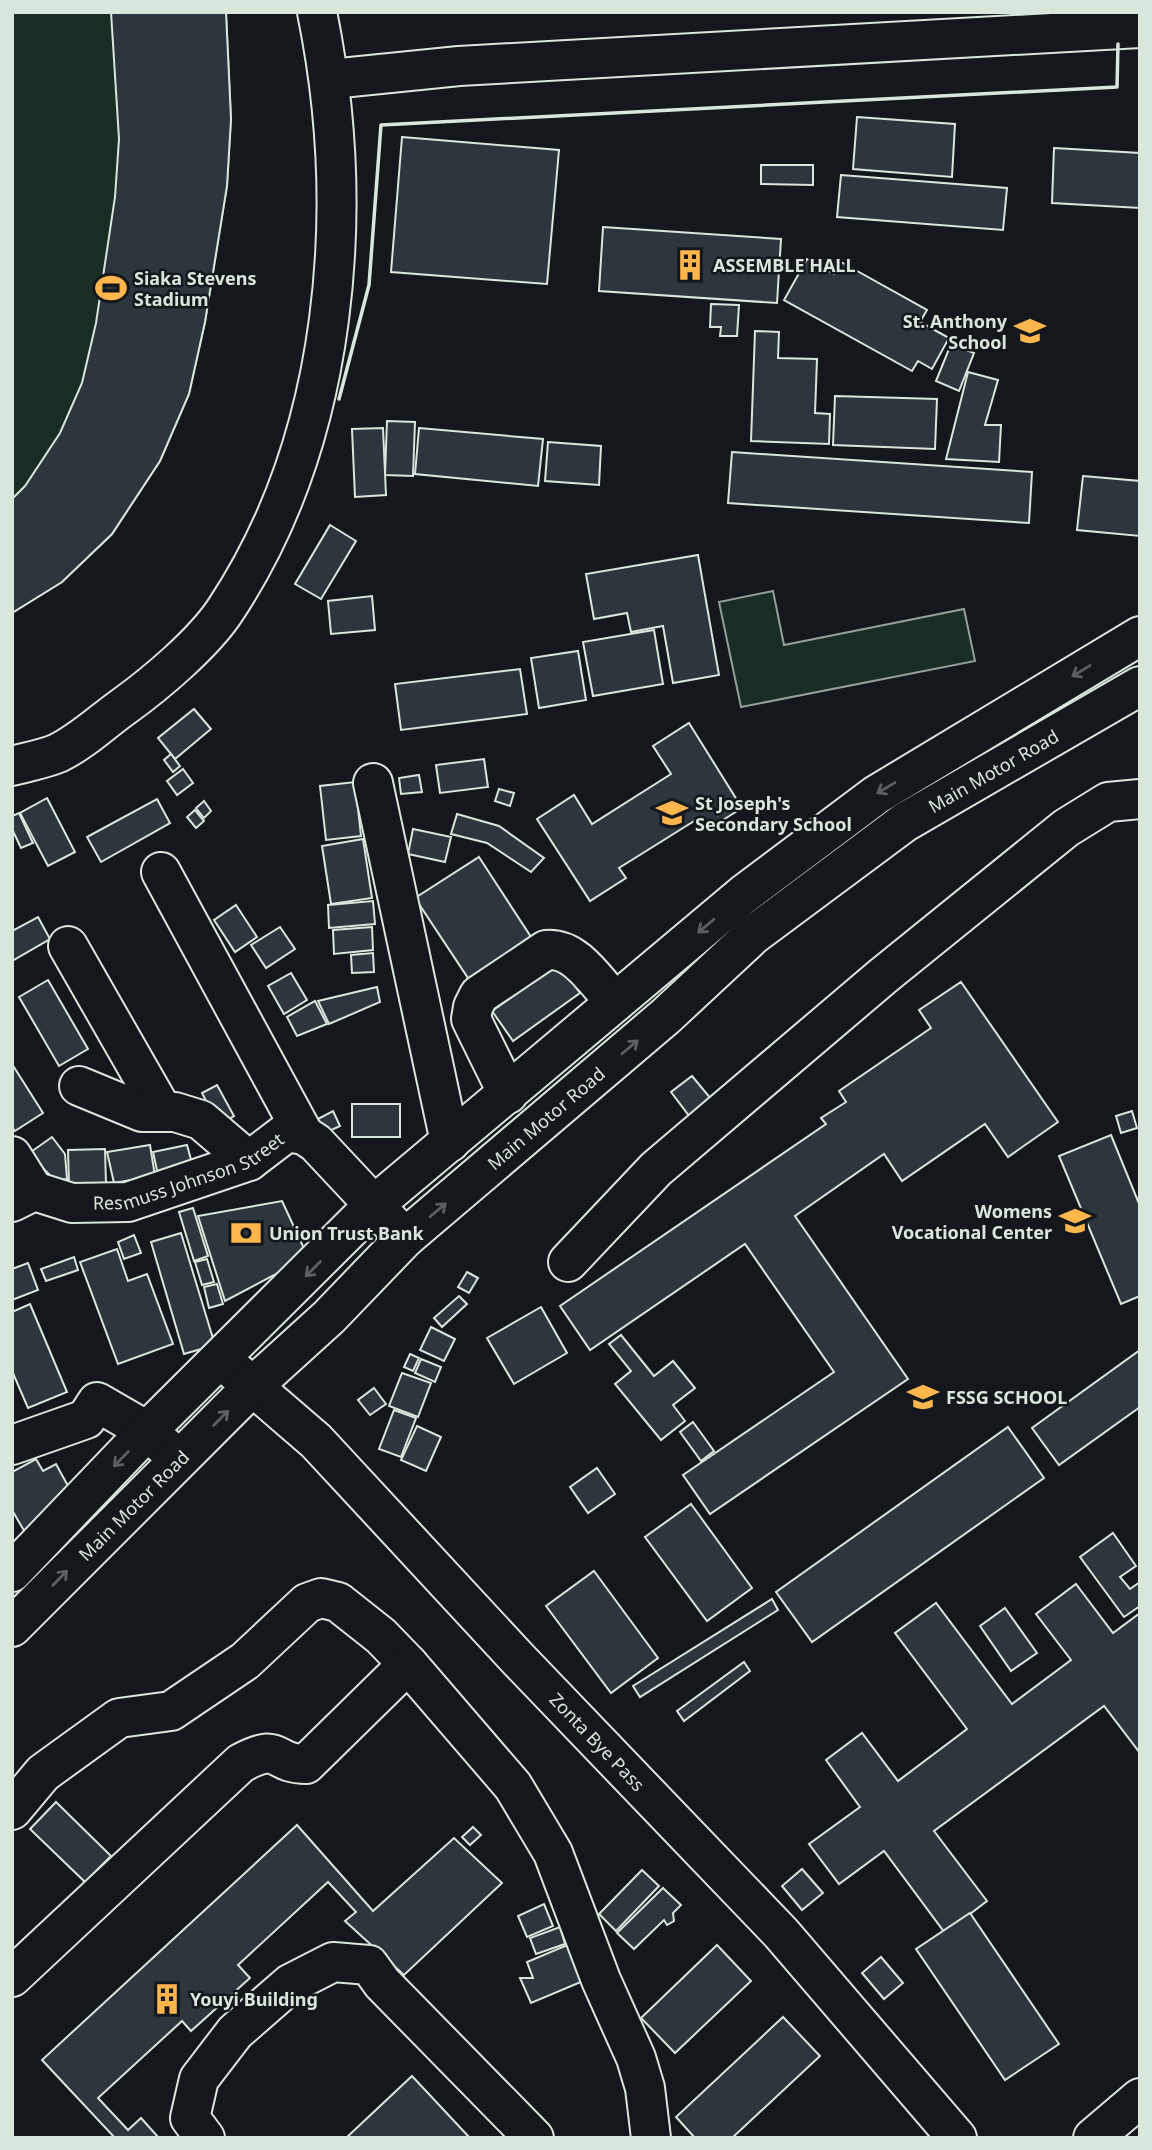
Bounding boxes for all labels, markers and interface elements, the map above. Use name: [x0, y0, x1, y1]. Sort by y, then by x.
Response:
building icon: ASSEMBLE HALL: [673, 248, 707, 282]
place label: ASSEMBLE HALL: [713, 253, 856, 277]
place label: Siaka Stevens Stadium: [134, 266, 257, 311]
sports icon: Siaka Stevens Stadium: [94, 271, 128, 305]
place label: St. Anthony School: [903, 309, 1008, 354]
school or university icon: St. Anthony School: [1013, 314, 1047, 348]
one-way arrow: [1072, 664, 1092, 678]
street label: Main Motor Road: [924, 724, 1063, 818]
one-way arrow: [877, 782, 897, 796]
place label: St Joseph's Secondary School: [695, 791, 852, 836]
school or university icon: St Joseph's Secondary School: [655, 796, 689, 830]
one-way arrow: [697, 918, 715, 934]
one-way arrow: [621, 1039, 639, 1055]
street label: Main Motor Road: [482, 1061, 610, 1175]
street label: Resmuss Johnson Street: [93, 1127, 289, 1215]
place label: Womens Vocational Center: [892, 1199, 1052, 1244]
one-way arrow: [429, 1202, 447, 1218]
school or university icon: Womens Vocational Center: [1058, 1204, 1092, 1238]
bank icon: Union Trust Bank: [229, 1216, 263, 1250]
place label: Union Trust Bank: [269, 1221, 425, 1245]
one-way arrow: [305, 1260, 322, 1277]
school or university icon: FSSG SCHOOL: [906, 1380, 940, 1414]
place label: FSSG SCHOOL: [946, 1385, 1067, 1409]
one-way arrow: [212, 1409, 229, 1426]
street label: Main Motor Road: [73, 1445, 194, 1566]
one-way arrow: [113, 1450, 129, 1468]
one-way arrow: [51, 1570, 68, 1587]
street label: Zonta Bye Pass: [545, 1687, 650, 1796]
building icon: Youyi Building: [150, 1982, 184, 2016]
place label: Youyi Building: [190, 1987, 318, 2011]

